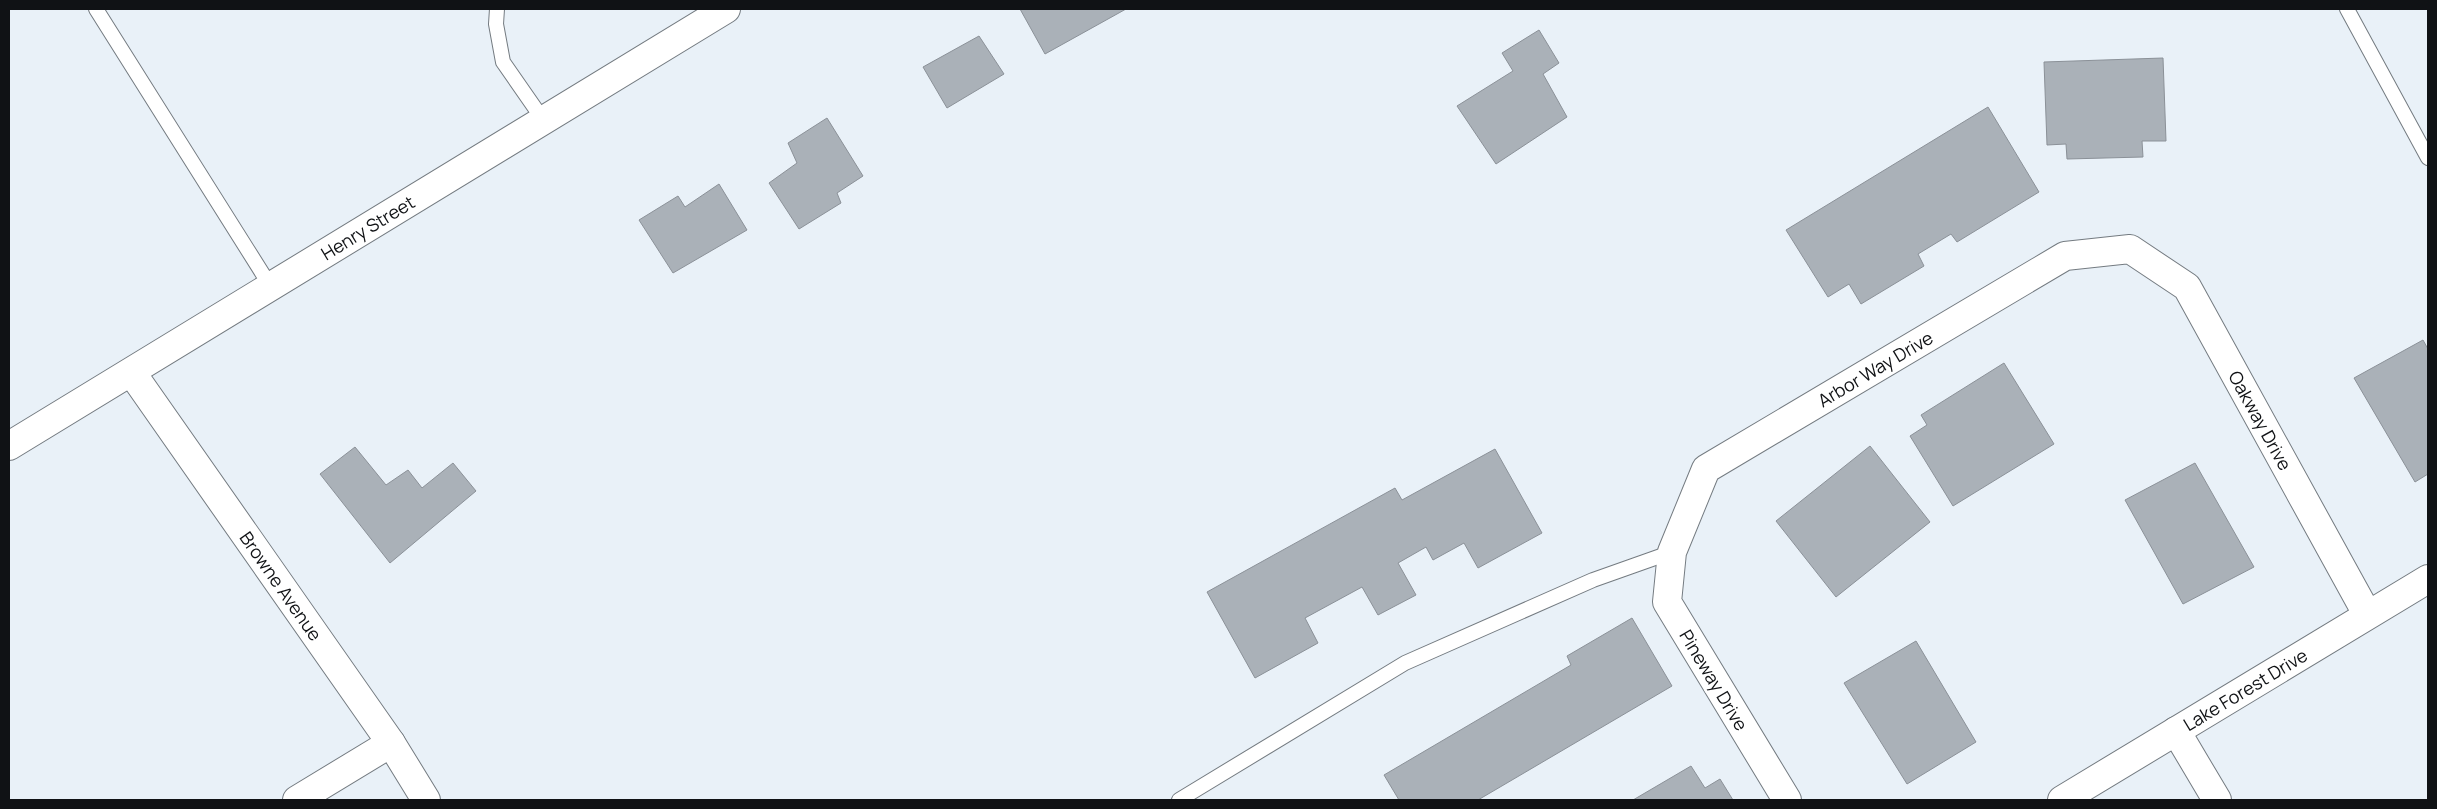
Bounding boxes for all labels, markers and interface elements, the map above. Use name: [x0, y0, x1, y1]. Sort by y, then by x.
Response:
street label: Henry Street: [316, 190, 419, 265]
street label: Arbor Way Drive: [1813, 325, 1937, 412]
street label: Oakway Drive: [2223, 366, 2297, 474]
street label: Browne Avenue: [235, 527, 328, 645]
street label: Pineway Drive: [1674, 625, 1754, 735]
street label: Lake Forest Drive: [2179, 643, 2312, 736]

